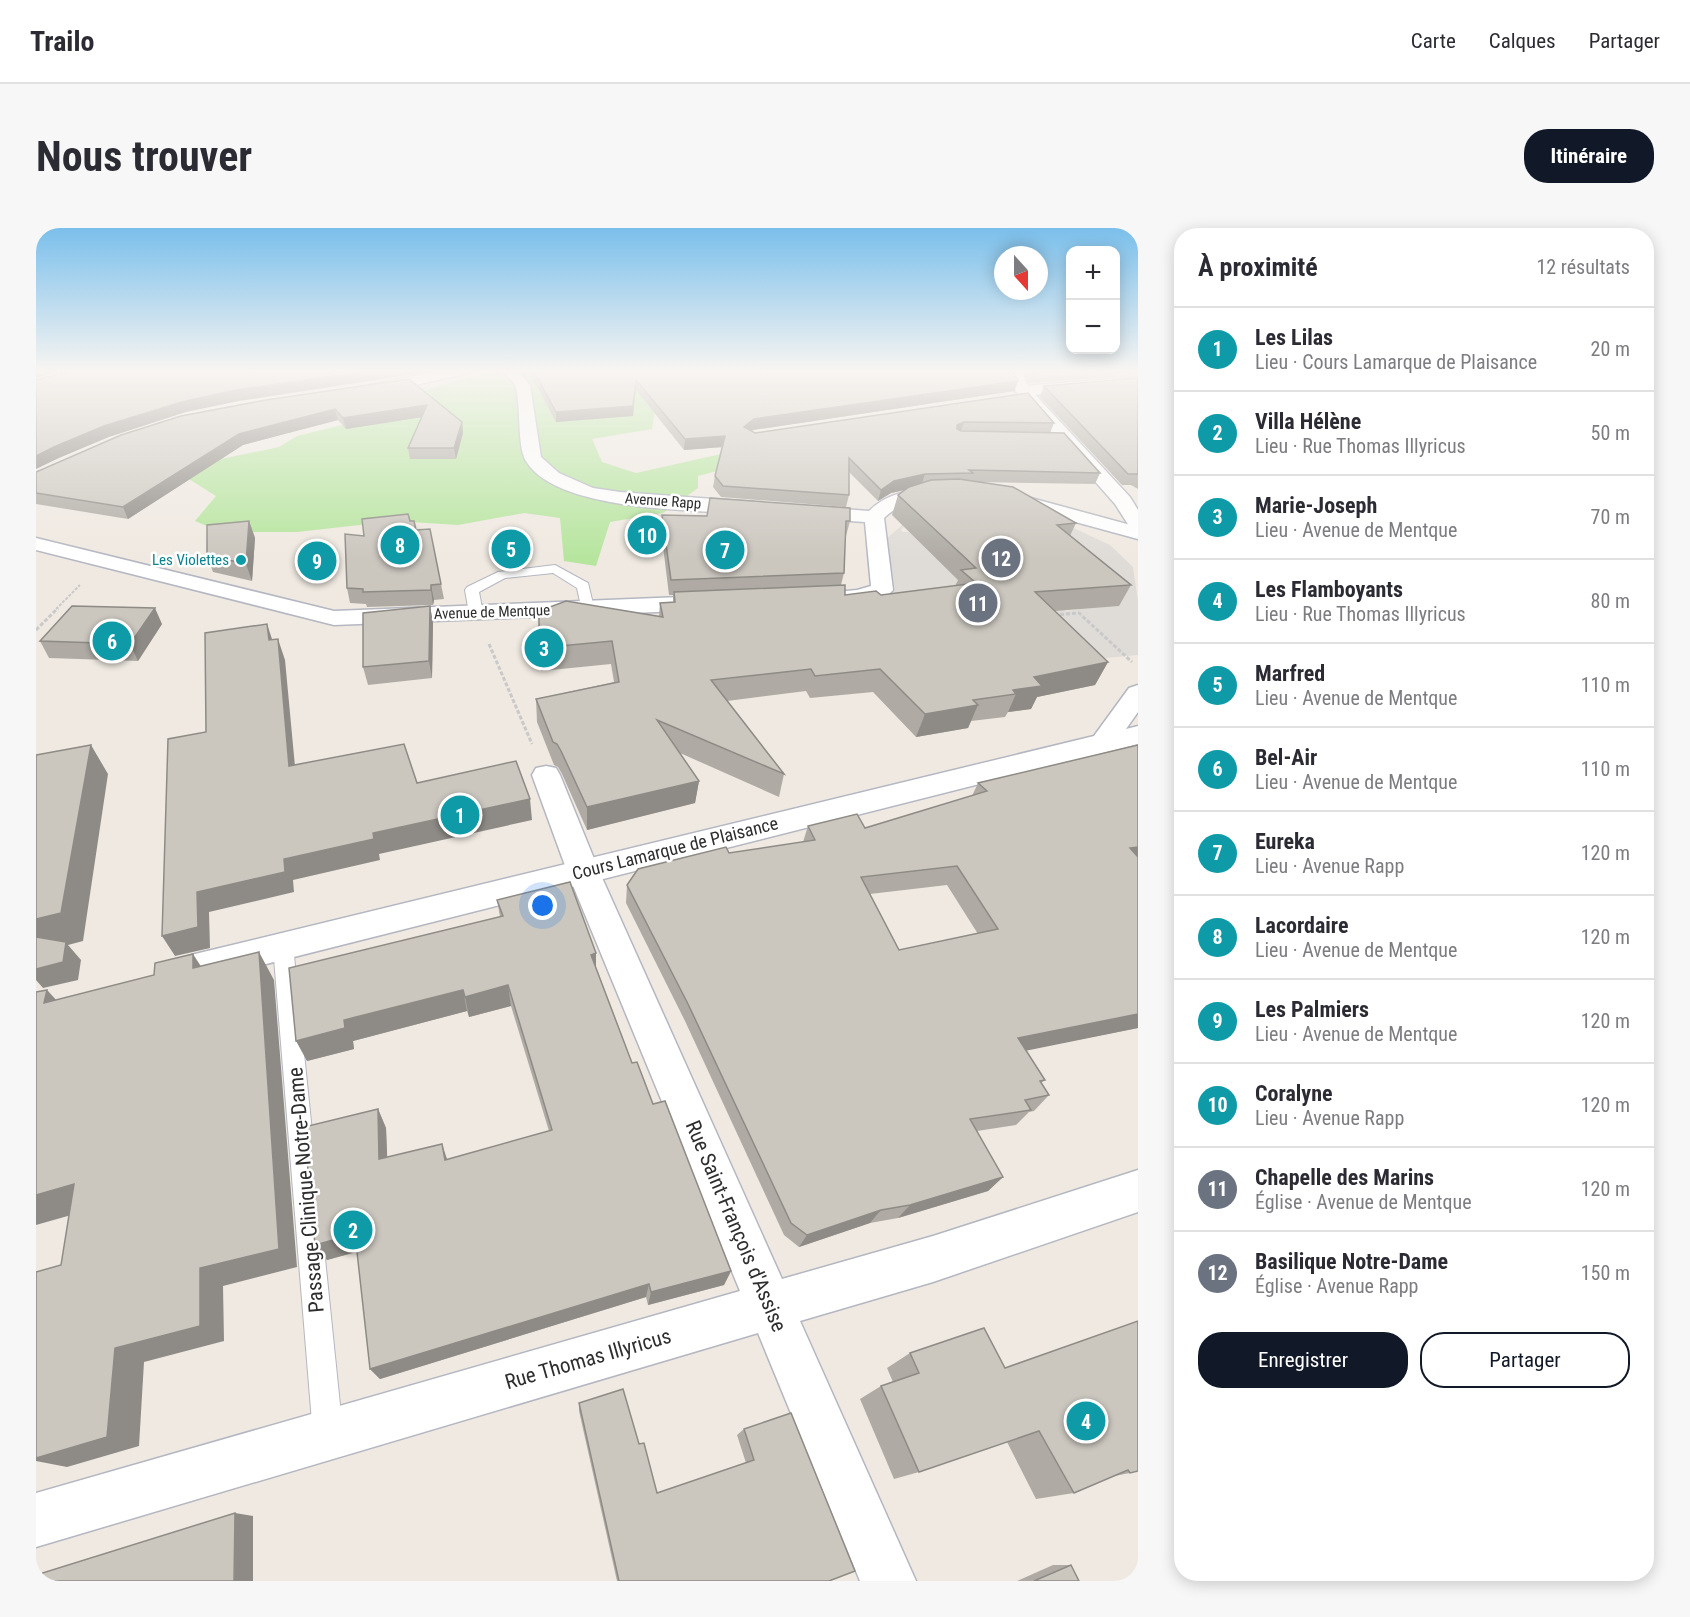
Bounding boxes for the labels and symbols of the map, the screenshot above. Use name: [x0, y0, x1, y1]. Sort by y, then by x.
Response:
north arrow: [994, 246, 1048, 300]
street label: Avenue Rapp: [624, 489, 702, 513]
pin: 10: [628, 512, 666, 558]
pin: 8: [380, 522, 420, 568]
pin: 5: [492, 526, 530, 572]
pin: 7: [706, 528, 744, 572]
pin: 12: [982, 536, 1020, 580]
pin: 9: [298, 538, 336, 584]
place label: Les Violettes: [152, 551, 229, 569]
marker: Les Violettes: [234, 553, 248, 567]
pin: 11: [958, 580, 998, 626]
street label: Avenue de Mentque: [434, 601, 550, 623]
pin: 6: [92, 618, 132, 664]
pin: 3: [524, 626, 564, 670]
pin: 1: [440, 792, 480, 838]
street label: Cours Lamarque de Plaisance: [570, 812, 780, 884]
your location: [528, 891, 557, 920]
street label: Passage Clinique Notre-Dame: [283, 1066, 329, 1314]
street label: Rue Saint-François d'Assise: [681, 1117, 791, 1335]
pin: 2: [334, 1208, 372, 1252]
street label: Rue Thomas Illyricus: [502, 1324, 674, 1394]
pin: 4: [1066, 1398, 1106, 1444]

